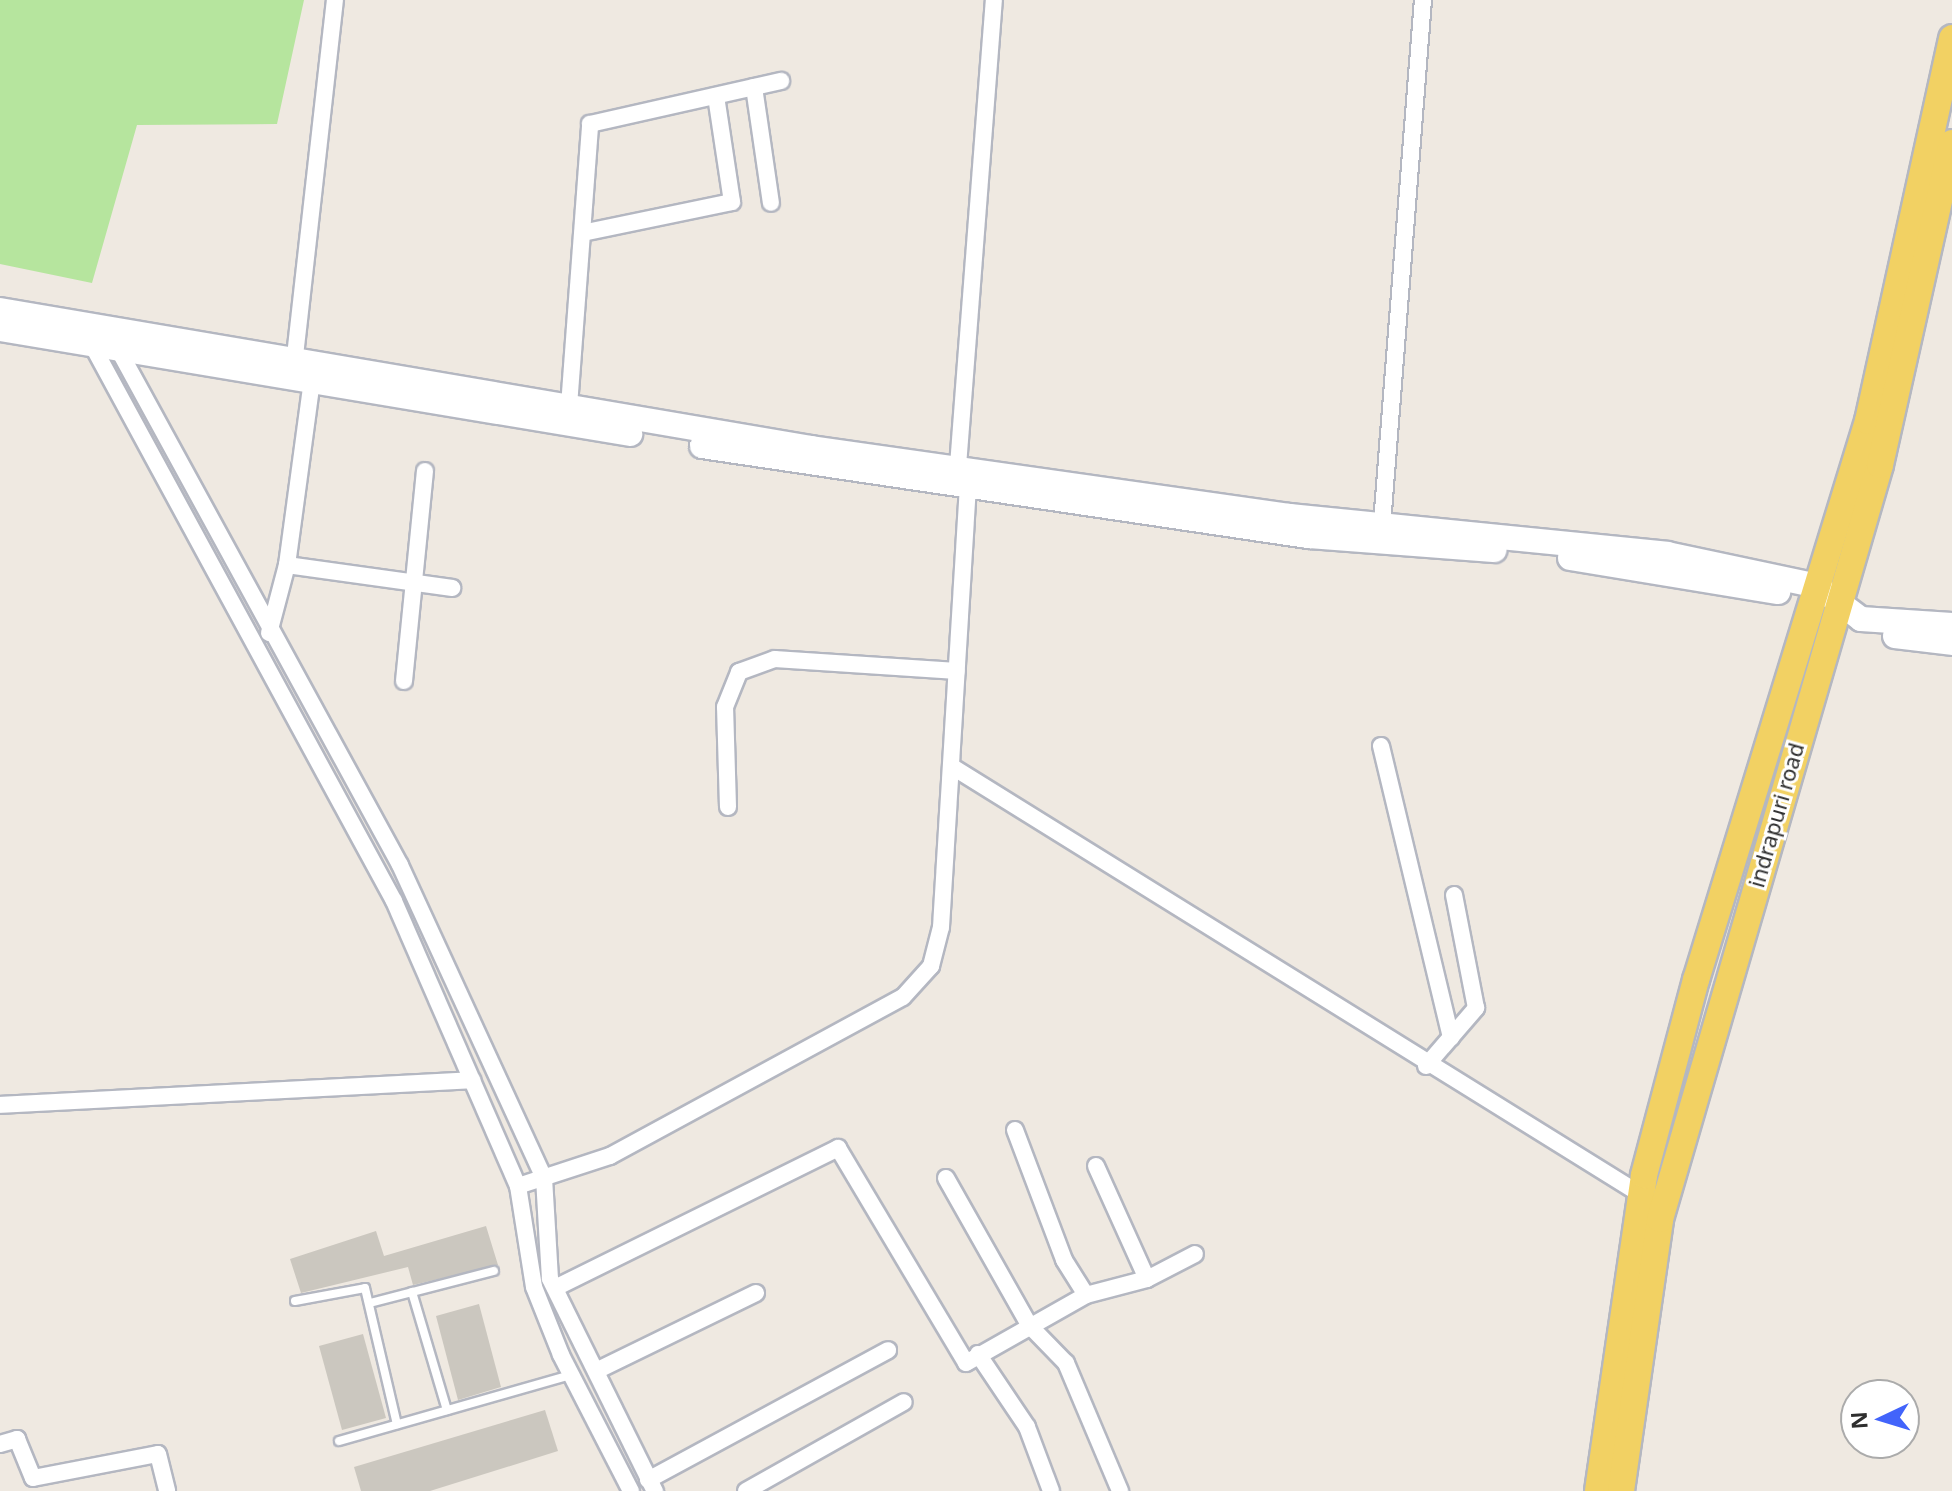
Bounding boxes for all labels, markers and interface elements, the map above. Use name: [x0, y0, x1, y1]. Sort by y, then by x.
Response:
street label: indrapuri road: [1743, 740, 1809, 890]
north arrow: [1840, 1379, 1920, 1459]
text: N: [1842, 1411, 1874, 1431]

